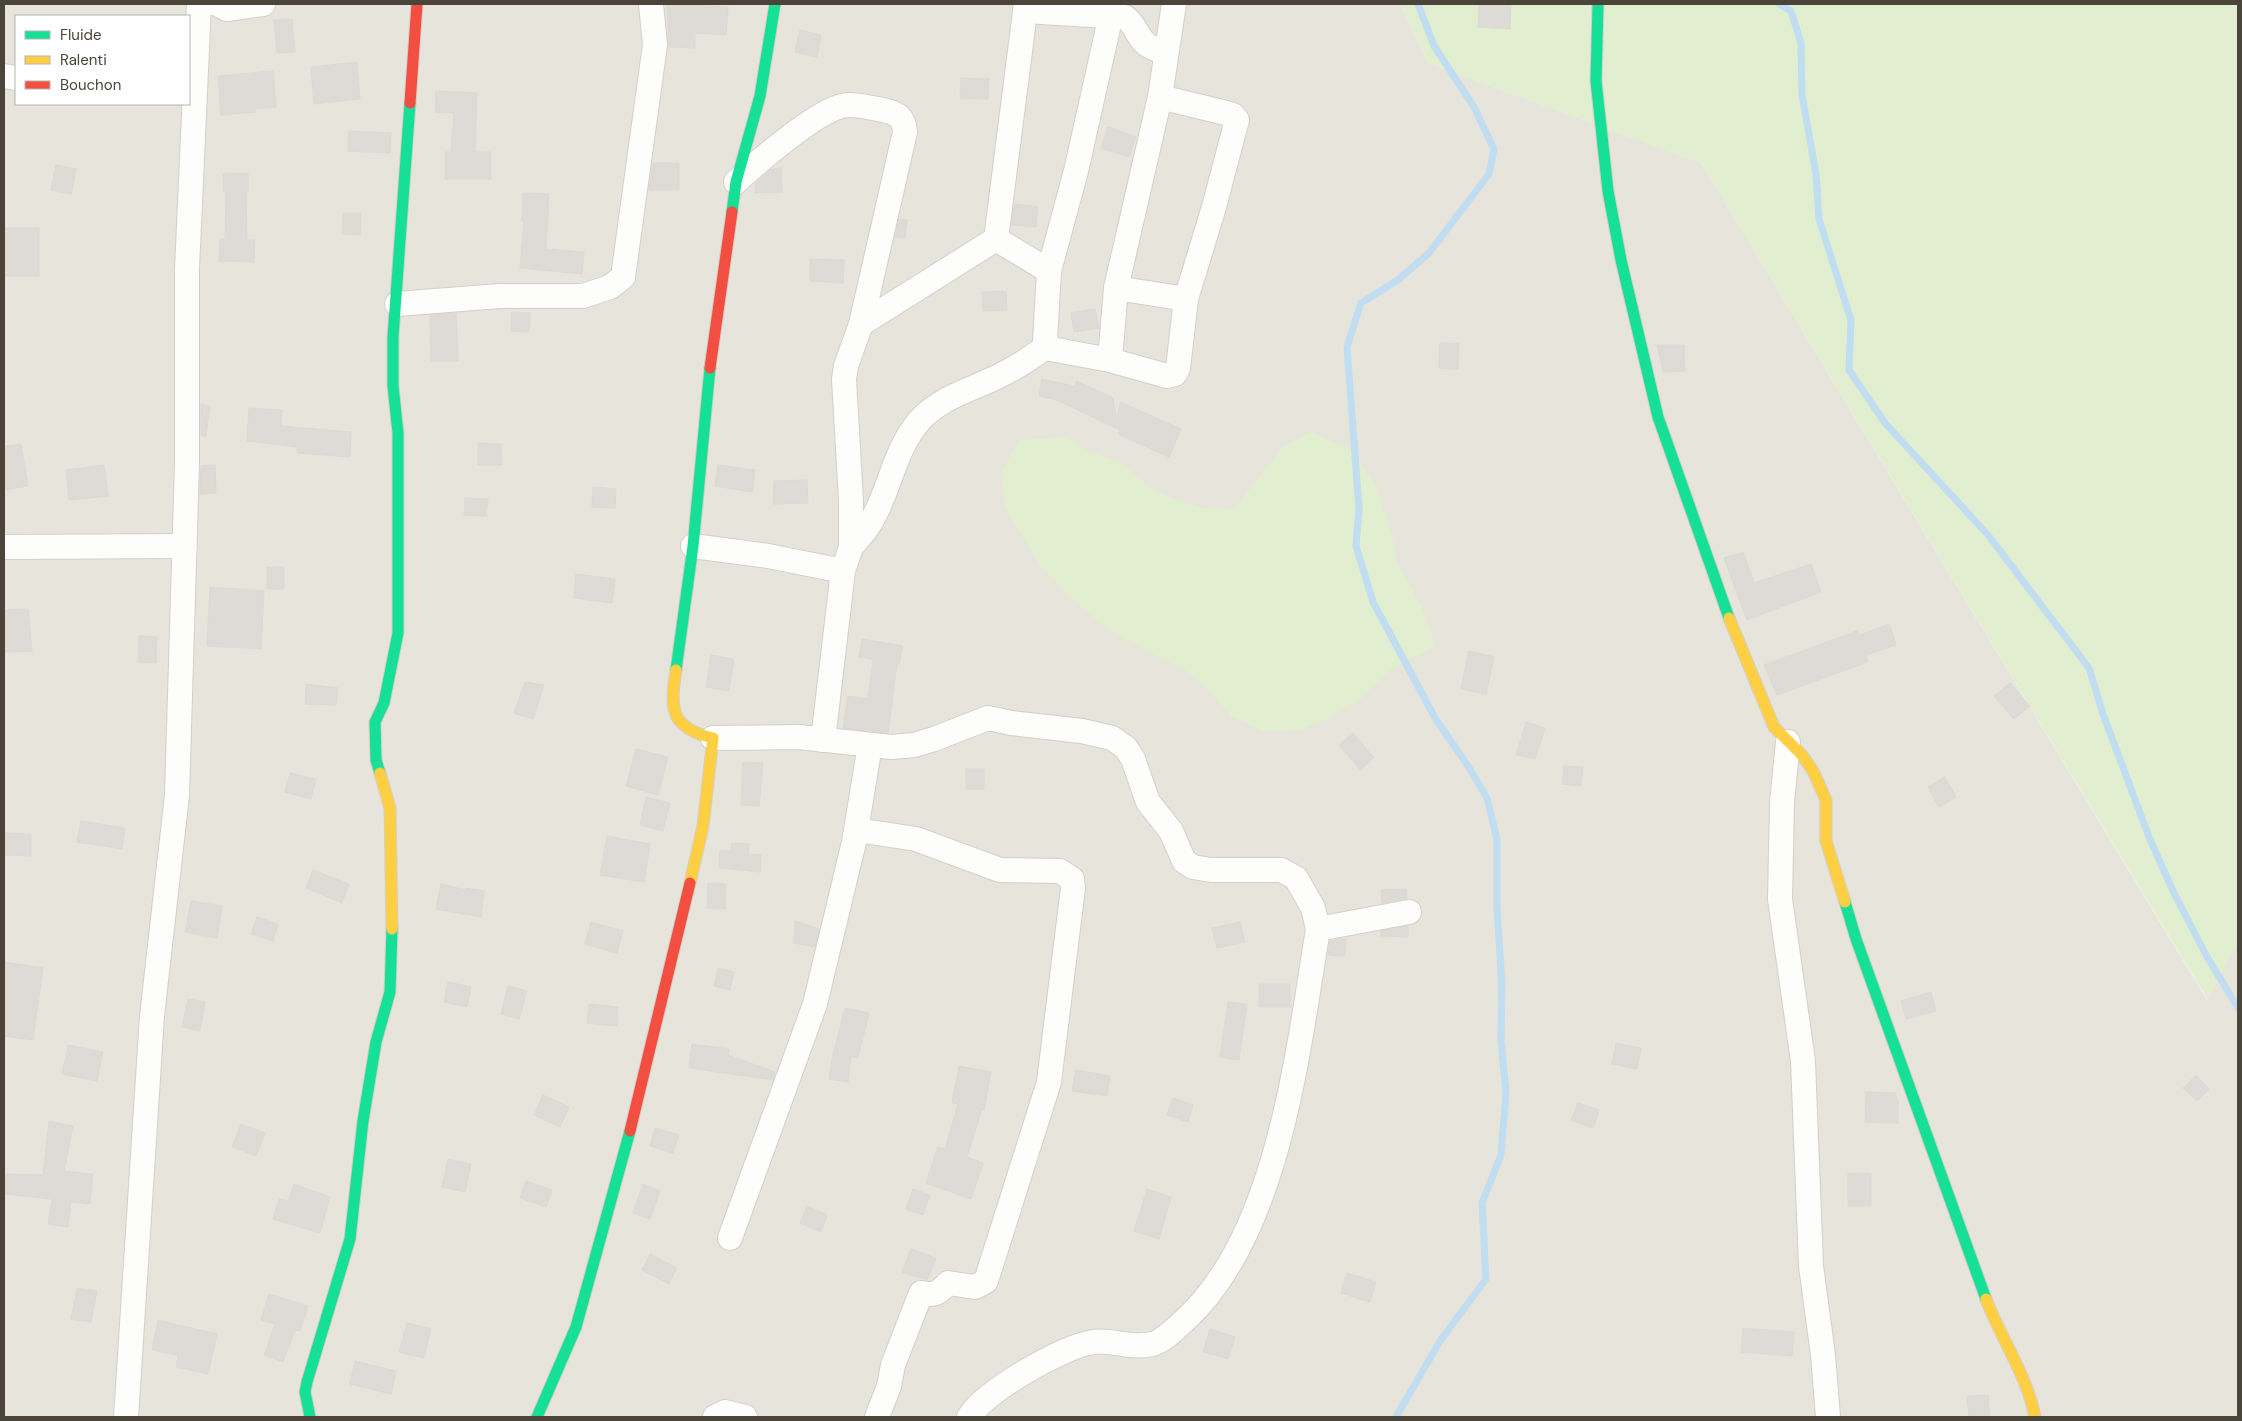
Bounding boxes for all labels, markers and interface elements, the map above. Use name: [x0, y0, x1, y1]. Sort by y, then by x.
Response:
legend: [15, 15, 190, 105]
text: Fluide: [60, 25, 102, 45]
text: Ralenti: [60, 50, 107, 70]
text: Bouchon: [60, 75, 121, 95]

